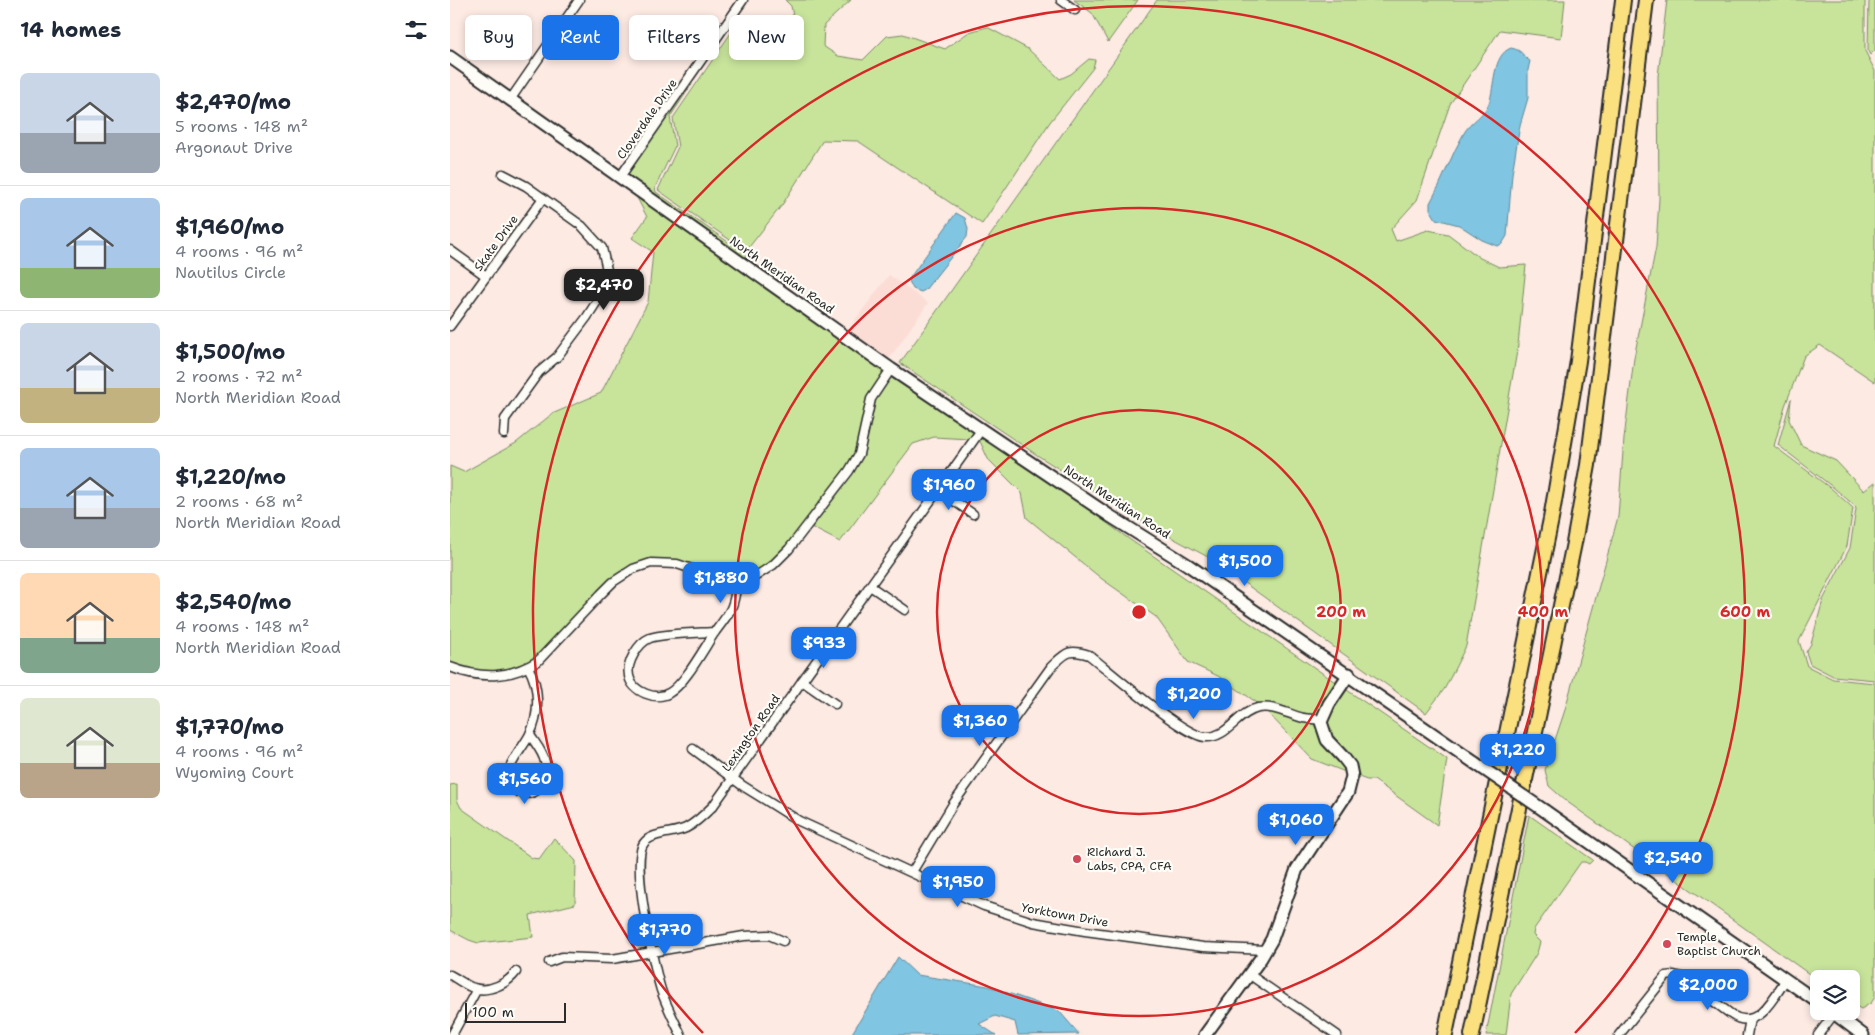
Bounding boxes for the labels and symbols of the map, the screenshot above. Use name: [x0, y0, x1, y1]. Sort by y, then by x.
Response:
street label: Cloverdale Drive: [613, 75, 681, 162]
street label: Skate Drive: [470, 212, 522, 274]
street label: North Meridian Road: [726, 233, 838, 317]
pin: $2,470: [563, 268, 645, 311]
street label: North Meridian Road: [1060, 461, 1174, 543]
pin: $1,960: [908, 468, 990, 511]
pin: $1,500: [1204, 544, 1286, 587]
pin: $1,880: [680, 562, 762, 604]
text: 200 m: [1316, 602, 1366, 622]
text: 400 m: [1518, 602, 1568, 622]
text: 600 m: [1720, 602, 1770, 622]
centre of rings: [1130, 603, 1148, 621]
pin: $933: [794, 626, 854, 669]
pin: $1,200: [1153, 678, 1235, 720]
street label: Lexington Road: [718, 691, 784, 775]
pin: $1,360: [939, 704, 1021, 747]
pin: $1,220: [1477, 734, 1559, 776]
pin: $1,560: [484, 762, 566, 805]
pin: $1,060: [1255, 804, 1337, 846]
pin: $2,540: [1632, 842, 1714, 884]
place label: Richard J. Labs, CPA, CFA: [1087, 844, 1172, 874]
marker: Richard J. Labs, CPA, CFA: [1071, 853, 1083, 865]
pin: $1,950: [917, 866, 999, 908]
street label: Yorktown Drive: [1020, 899, 1110, 931]
pin: $1,770: [624, 914, 706, 956]
place label: Temple Baptist Church: [1677, 929, 1761, 959]
marker: Temple Baptist Church: [1661, 938, 1673, 950]
pin: $2,000: [1667, 968, 1749, 1011]
scale bar: [465, 1000, 566, 1023]

